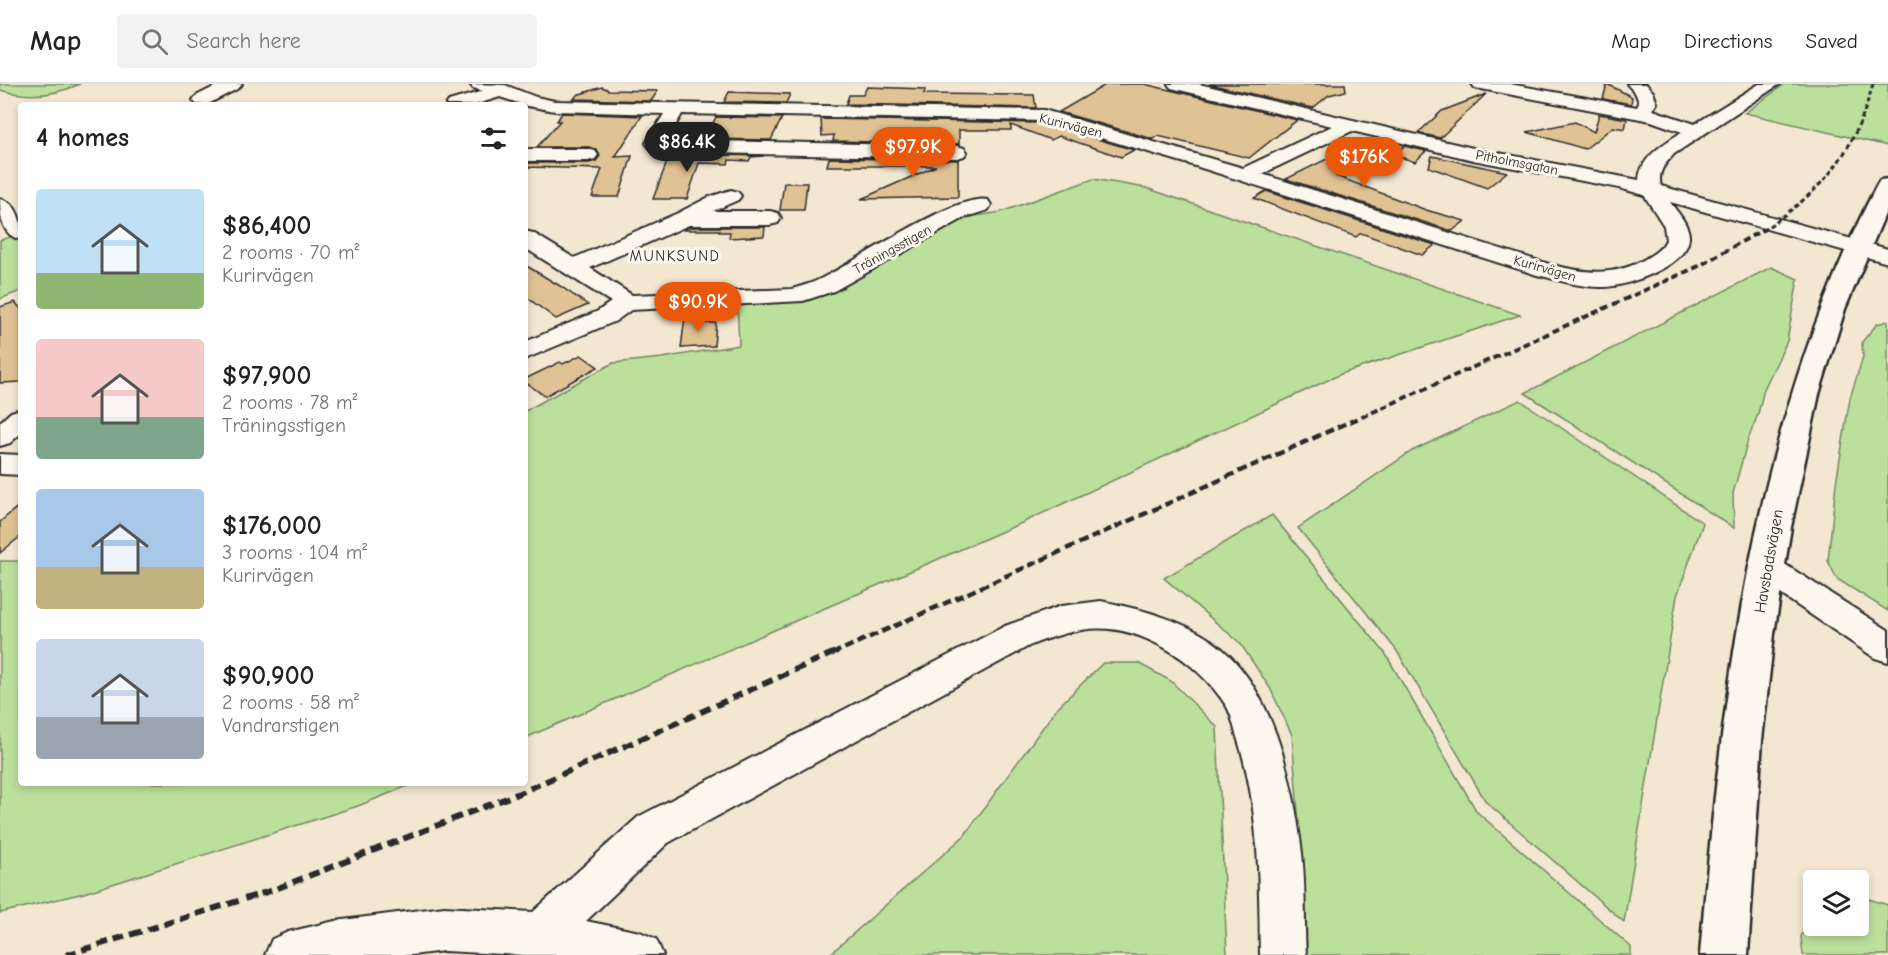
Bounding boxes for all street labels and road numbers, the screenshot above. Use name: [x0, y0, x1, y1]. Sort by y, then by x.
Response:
street label: Kurirvägen: [1038, 109, 1104, 142]
street label: Pitholmsgatan: [1474, 146, 1560, 179]
street label: Träningsstigen: [850, 221, 934, 278]
street label: Kurirvägen: [1512, 251, 1578, 286]
street label: Havsbadsvägen: [1751, 508, 1787, 614]

